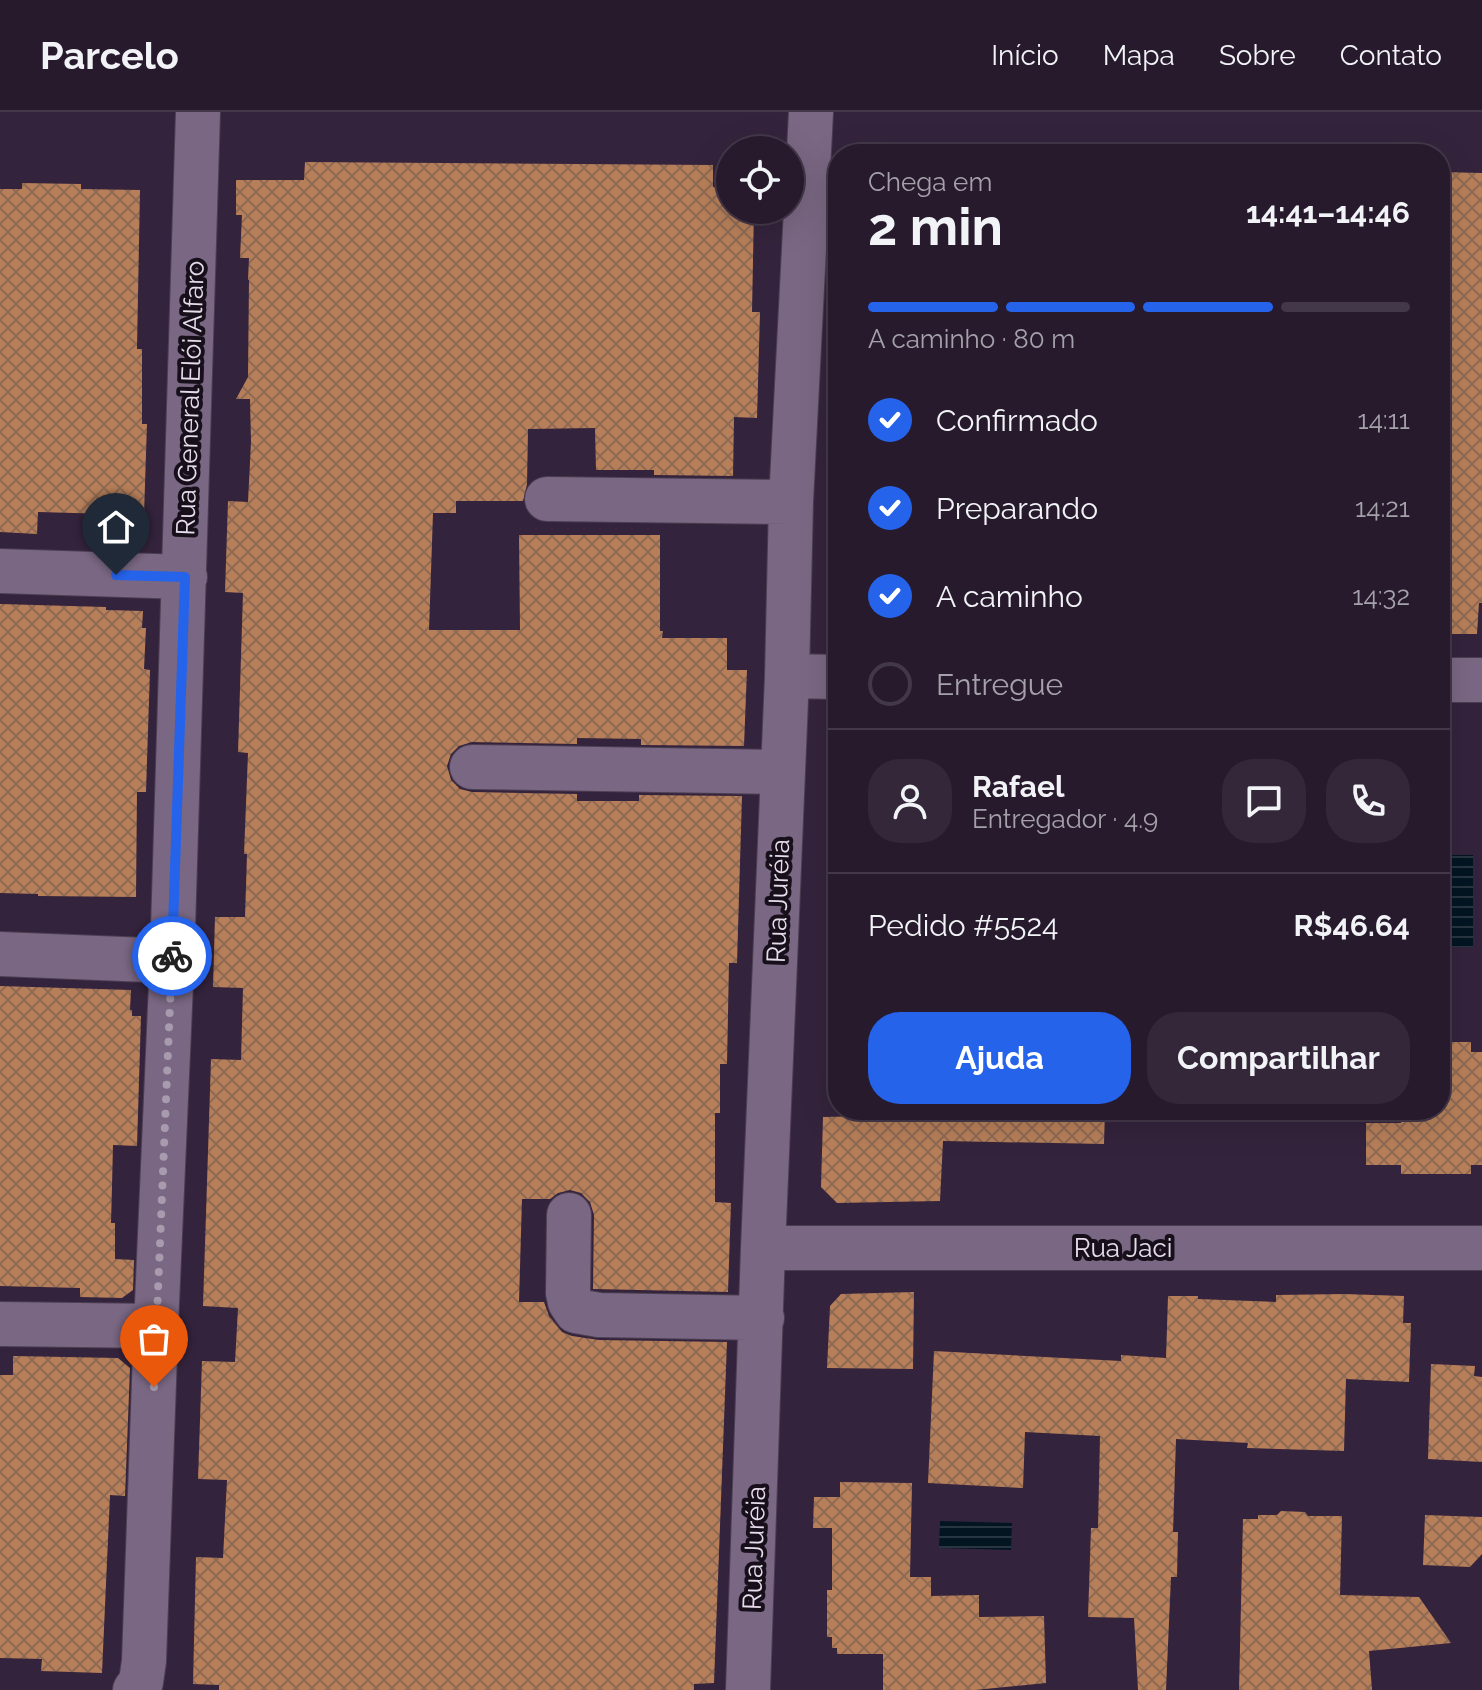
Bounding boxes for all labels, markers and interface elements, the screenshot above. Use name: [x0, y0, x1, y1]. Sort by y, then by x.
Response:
text: Parcelo: [40, 33, 179, 78]
text: Início: [991, 39, 1059, 72]
text: Mapa: [1103, 39, 1175, 72]
text: Sobre: [1219, 39, 1296, 72]
text: Contato: [1340, 39, 1442, 72]
map controls: [716, 136, 804, 224]
button: locate: [716, 136, 804, 224]
text: Chega em: [868, 167, 992, 197]
text: 14:41–14:46: [1246, 195, 1410, 230]
text: 2 min: [868, 196, 1003, 257]
street label: Rua General Elói Alfaro: [170, 260, 210, 536]
text: A caminho · 80 m: [868, 324, 1075, 354]
icon: check: [868, 398, 912, 442]
text: Confirmado: [936, 403, 1098, 438]
text: 14:11: [1358, 405, 1410, 435]
icon: check: [868, 486, 912, 530]
text: Preparando: [936, 491, 1098, 526]
pin: [82, 493, 150, 575]
text: 14:21: [1355, 493, 1410, 523]
icon: home: [94, 505, 138, 549]
icon: check: [868, 574, 912, 618]
text: A caminho: [936, 579, 1083, 614]
text: 14:32: [1352, 581, 1410, 611]
text: Entregue: [936, 667, 1063, 702]
button: person: [868, 759, 952, 843]
button: chat: [1222, 759, 1306, 843]
button: phone: [1326, 759, 1410, 843]
text: Rafael: [972, 769, 1065, 804]
text: Entregador · 4.9: [972, 804, 1158, 834]
street label: Rua Juréia: [761, 839, 795, 963]
text: Pedido #5524: [868, 908, 1058, 943]
text: R$46.64: [1294, 908, 1410, 943]
courier: [132, 916, 212, 996]
icon: bike: [150, 934, 194, 978]
button: Ajuda: [868, 1012, 1131, 1104]
button: Compartilhar: [1147, 1012, 1410, 1104]
street label: Rua Jaci: [1074, 1233, 1172, 1263]
pin: [120, 1305, 188, 1387]
icon: bag: [132, 1317, 176, 1361]
street label: Rua Juréia: [737, 1486, 771, 1610]

